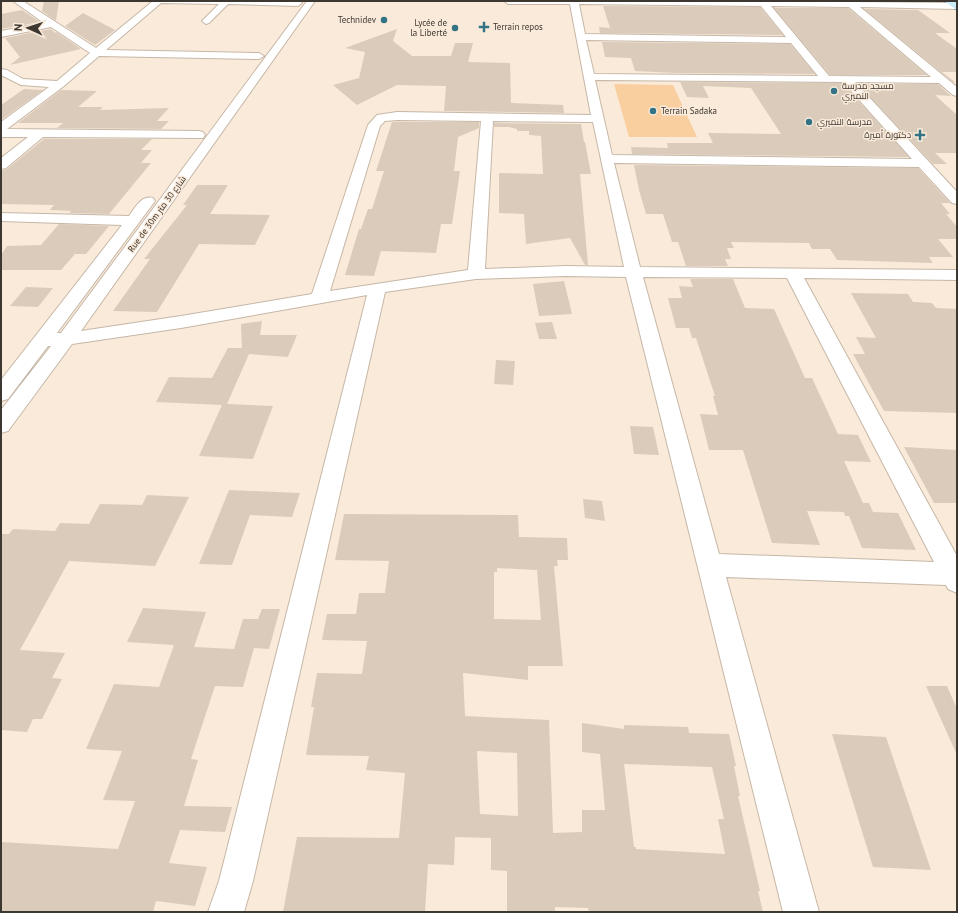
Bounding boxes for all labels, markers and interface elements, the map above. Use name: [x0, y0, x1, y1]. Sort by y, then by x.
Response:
north arrow: [8, 8, 48, 48]
place label: Technidev: [338, 14, 377, 25]
marker: Technidev: [379, 15, 389, 25]
place label: Lycée de la Liberté: [410, 17, 447, 38]
marker: Terrain repos: [478, 21, 490, 33]
place label: Terrain repos: [493, 21, 543, 32]
text: N: [11, 23, 25, 31]
marker: Lycée de la Liberté: [450, 23, 460, 33]
place label: مسجد مدرسة النميري: [842, 80, 894, 103]
marker: مسجد مدرسة النميري: [829, 86, 839, 96]
place label: Terrain Sadaka: [661, 105, 717, 116]
marker: Terrain Sadaka: [648, 106, 658, 116]
place label: مدرسة النميري: [817, 116, 872, 129]
marker: مدرسة النميري: [804, 117, 814, 127]
place label: دكتورة أميرة: [864, 129, 911, 140]
marker: دكتورة أميرة: [914, 129, 926, 141]
street label: Rue de 30m شارع 30 متر: [125, 173, 189, 255]

